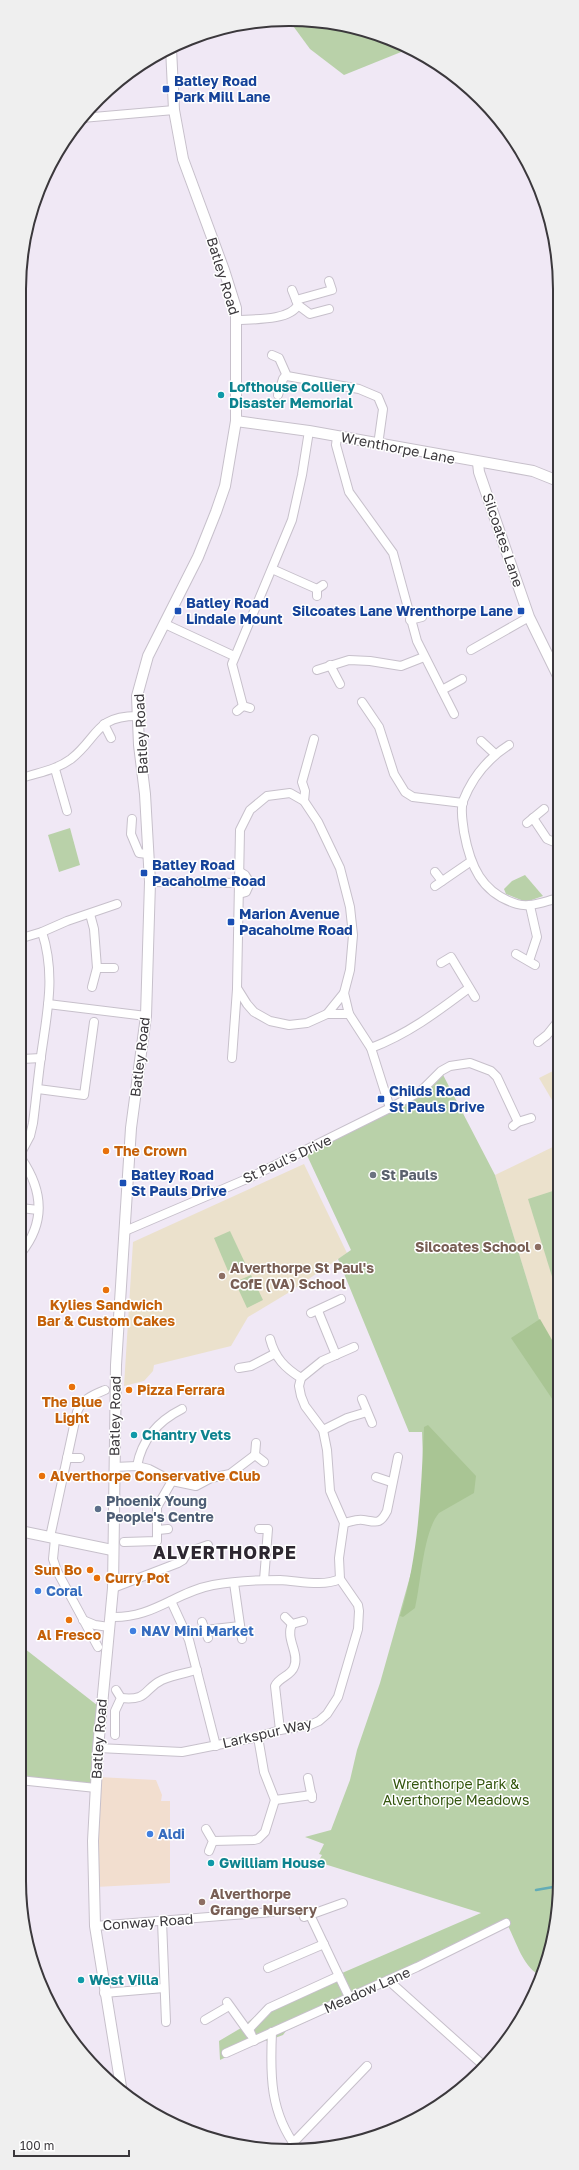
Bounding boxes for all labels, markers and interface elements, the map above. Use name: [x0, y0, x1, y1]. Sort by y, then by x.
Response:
place label: Batley Road Park Mill Lane: [174, 72, 271, 105]
marker: Batley Road Park Mill Lane: [161, 84, 171, 94]
street label: Batley Road: [204, 235, 243, 317]
place label: Lofthouse Colliery Disaster Memorial: [229, 378, 356, 411]
marker: Lofthouse Colliery Disaster Memorial: [216, 390, 226, 400]
street label: Wrenthorpe Lane: [339, 428, 457, 467]
street label: Silcoates Lane: [479, 491, 528, 589]
place label: Batley Road Lindale Mount: [186, 594, 283, 627]
place label: Silcoates Lane Wrenthorpe Lane: [292, 602, 513, 619]
marker: Batley Road Lindale Mount: [173, 606, 183, 616]
marker: Silcoates Lane Wrenthorpe Lane: [516, 606, 526, 616]
street label: Batley Road: [130, 693, 151, 775]
place label: Batley Road Pacaholme Road: [152, 856, 266, 889]
marker: Batley Road Pacaholme Road: [139, 868, 149, 878]
place label: Marion Avenue Pacaholme Road: [239, 905, 353, 938]
marker: Marion Avenue Pacaholme Road: [226, 917, 236, 927]
street label: Batley Road: [126, 1016, 153, 1098]
place label: Childs Road St Pauls Drive: [389, 1082, 485, 1115]
marker: Childs Road St Pauls Drive: [376, 1094, 386, 1104]
street label: St Paul's Drive: [240, 1131, 334, 1186]
place label: The Crown: [114, 1142, 187, 1159]
marker: The Crown: [101, 1146, 111, 1156]
place label: Batley Road St Pauls Drive: [131, 1166, 227, 1199]
place label: St Pauls: [381, 1166, 438, 1183]
marker: St Pauls: [368, 1170, 378, 1180]
marker: Batley Road St Pauls Drive: [118, 1178, 128, 1188]
place label: Silcoates School: [415, 1238, 530, 1255]
marker: Silcoates School: [533, 1242, 543, 1252]
place label: Alverthorpe St Paul's CofE (VA) School: [230, 1259, 374, 1292]
marker: Alverthorpe St Paul's CofE (VA) School: [217, 1271, 227, 1281]
marker: Kylies Sandwich Bar & Custom Cakes: [101, 1285, 111, 1295]
place label: Kylies Sandwich Bar & Custom Cakes: [37, 1296, 175, 1329]
street label: Batley Road: [105, 1376, 124, 1456]
place label: Pizza Ferrara: [137, 1381, 225, 1398]
marker: The Blue Light: [67, 1382, 77, 1392]
marker: Pizza Ferrara: [124, 1385, 134, 1395]
place label: The Blue Light: [42, 1393, 102, 1426]
place label: Chantry Vets: [142, 1426, 231, 1443]
marker: Chantry Vets: [129, 1430, 139, 1440]
place label: Alverthorpe Conservative Club: [50, 1467, 261, 1484]
marker: Alverthorpe Conservative Club: [37, 1471, 47, 1481]
place label: Phoenix Young People's Centre: [106, 1492, 214, 1525]
marker: Phoenix Young People's Centre: [93, 1504, 103, 1514]
district label: ALVERTHORPE: [153, 1541, 297, 1563]
place label: Sun Bo: [34, 1561, 82, 1578]
marker: Sun Bo: [85, 1565, 95, 1575]
place label: Curry Pot: [105, 1569, 170, 1586]
marker: Curry Pot: [92, 1573, 102, 1583]
place label: Coral: [46, 1582, 83, 1599]
marker: Coral: [33, 1586, 43, 1596]
marker: Al Fresco: [64, 1615, 74, 1625]
place label: NAV Mini Market: [141, 1622, 254, 1639]
place label: Al Fresco: [37, 1626, 101, 1643]
marker: NAV Mini Market: [128, 1626, 138, 1636]
street label: Batley Road: [87, 1698, 110, 1780]
street label: Larkspur Way: [221, 1714, 313, 1751]
park label: Wrenthorpe Park & Alverthorpe Meadows: [383, 1775, 529, 1808]
place label: Aldi: [158, 1825, 185, 1842]
marker: Aldi: [145, 1829, 155, 1839]
place label: Gwilliam House: [219, 1854, 325, 1871]
marker: Gwilliam House: [206, 1858, 216, 1868]
place label: Alverthorpe Grange Nursery: [210, 1885, 318, 1918]
marker: Alverthorpe Grange Nursery: [197, 1897, 207, 1907]
street label: Conway Road: [102, 1910, 194, 1933]
street label: Meadow Lane: [321, 1963, 413, 2016]
place label: West Villa: [89, 1971, 159, 1988]
marker: West Villa: [76, 1975, 86, 1985]
scale bar: [14, 2132, 129, 2158]
text: 100 m: [20, 2138, 54, 2153]

